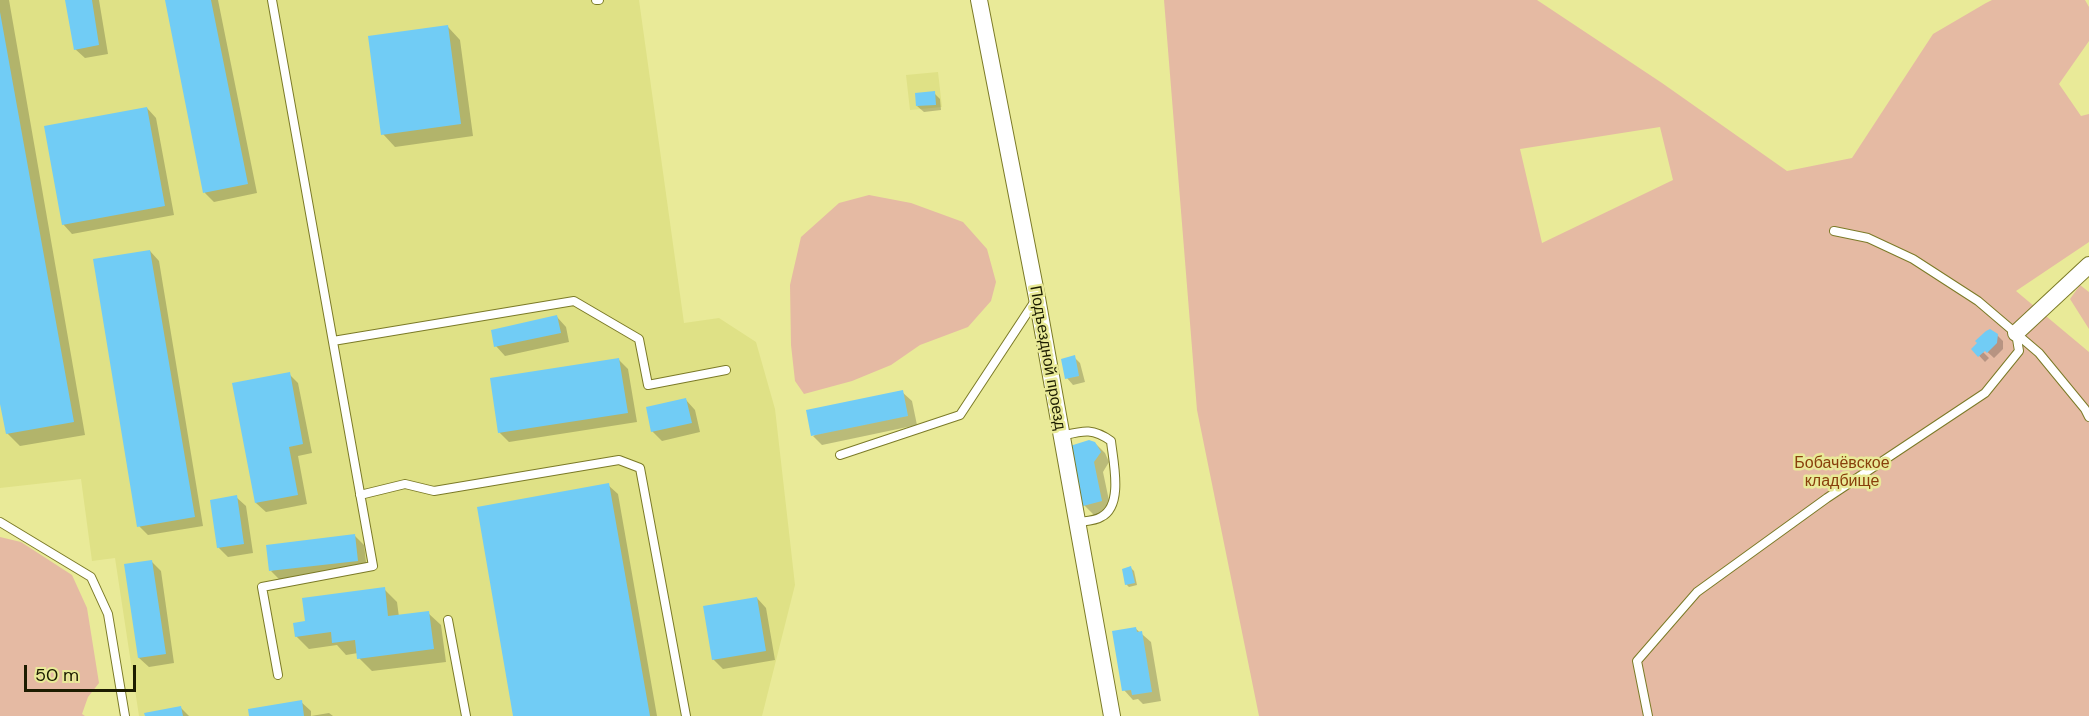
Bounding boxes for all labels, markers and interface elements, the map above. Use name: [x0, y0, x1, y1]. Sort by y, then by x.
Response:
street label: Подъездной проезд: [1025, 284, 1069, 432]
park label: Бобачёвское кладбище: [1794, 454, 1890, 492]
scale bar: [27, 653, 140, 691]
text: 50 m: [35, 663, 79, 687]

